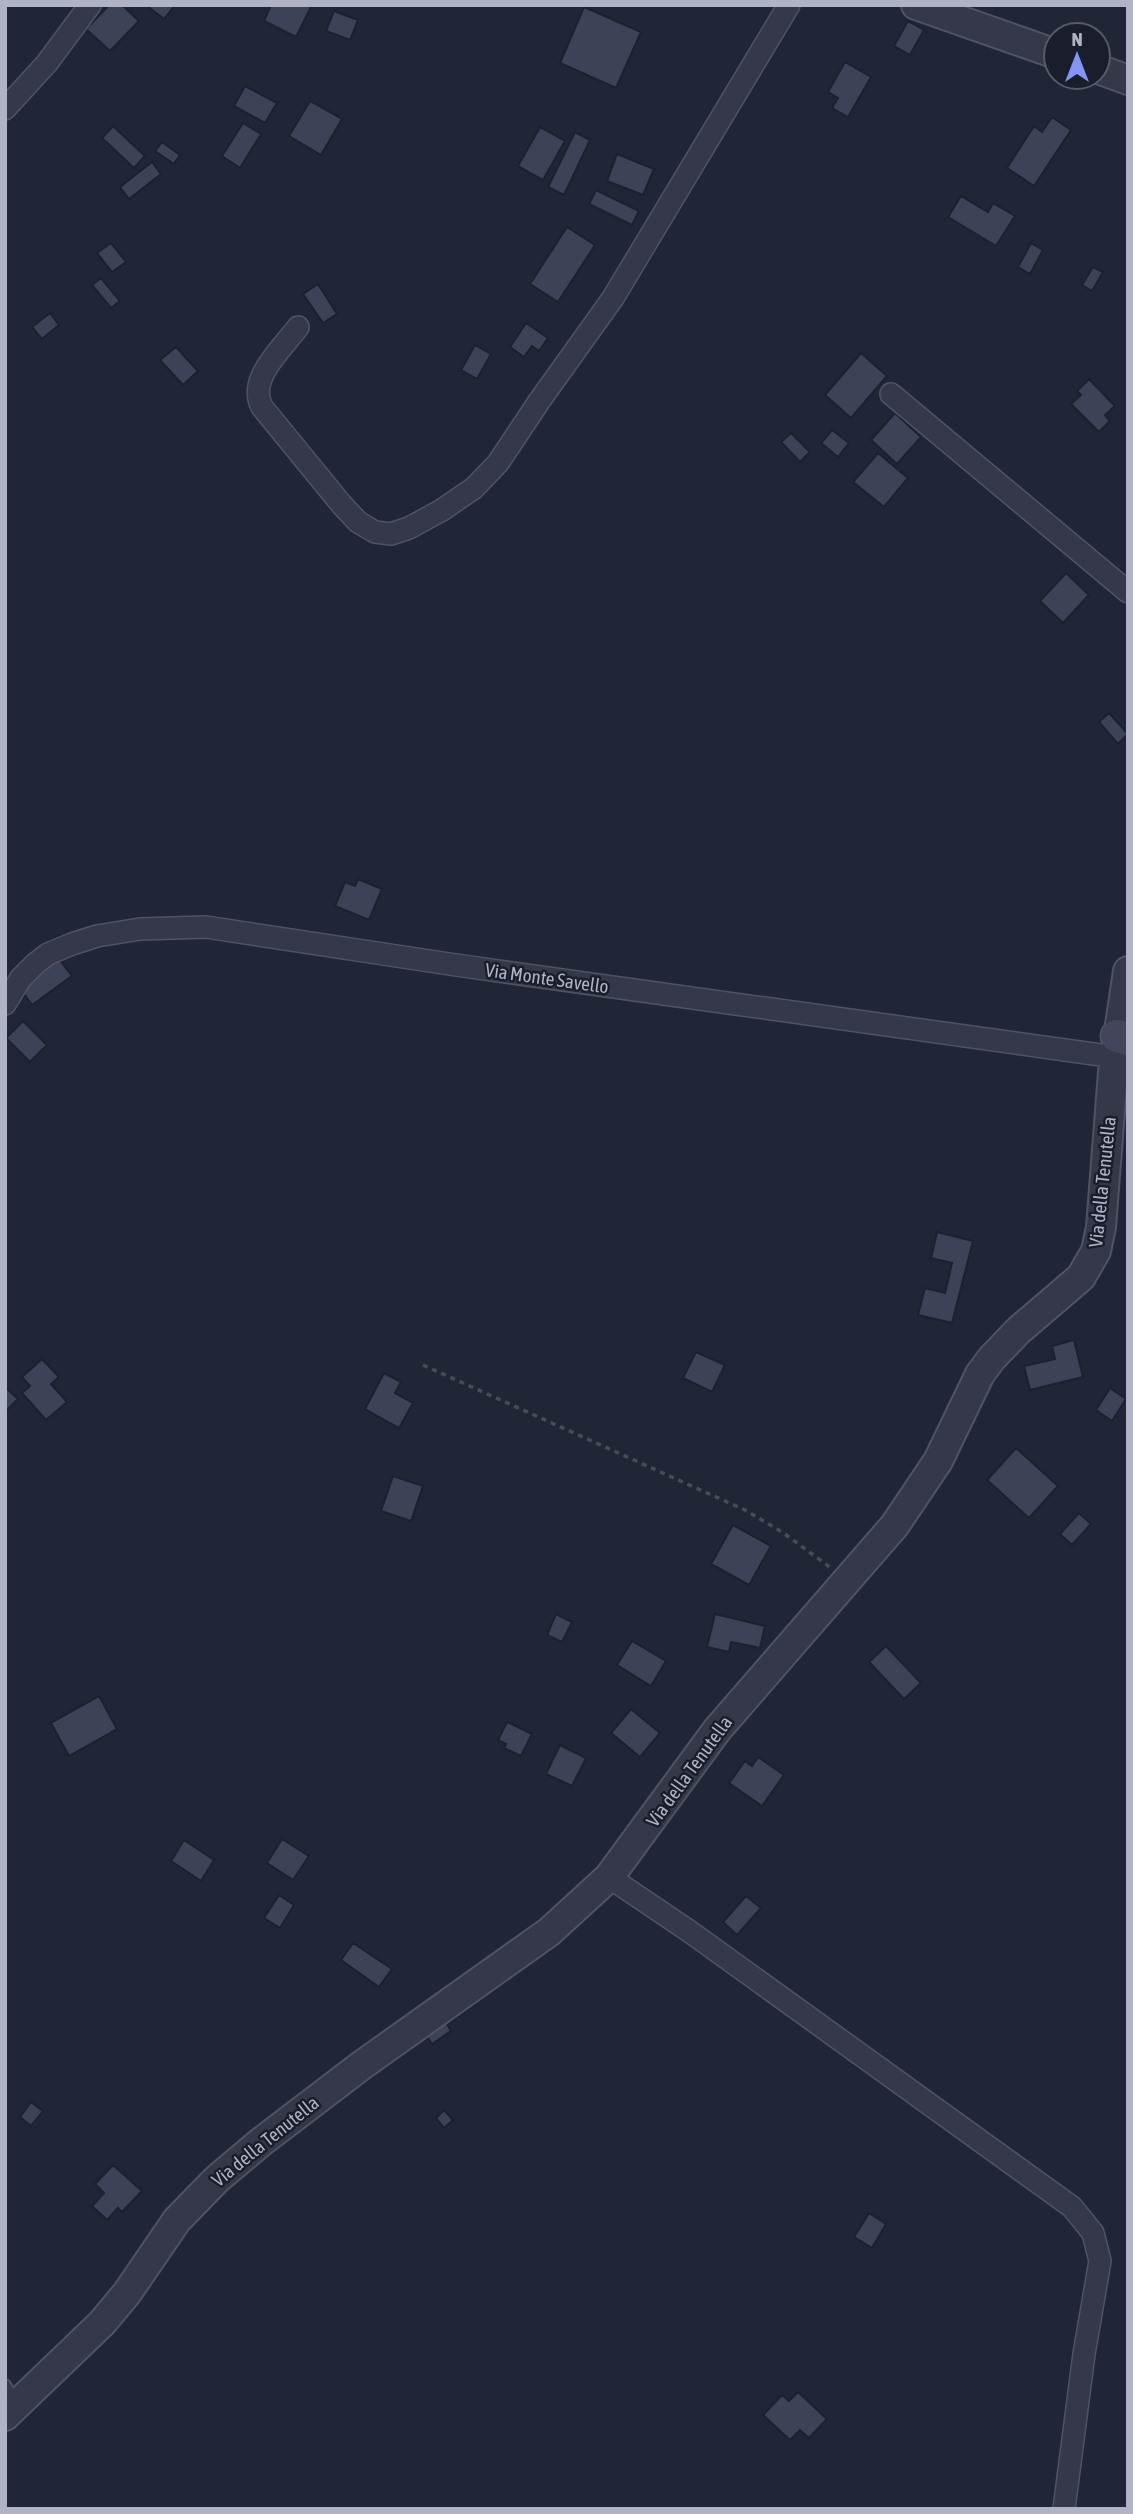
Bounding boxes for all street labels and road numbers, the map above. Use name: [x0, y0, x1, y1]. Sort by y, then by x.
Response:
street label: Via Monte Savello: [484, 958, 610, 998]
street label: Via della Tenutella: [1084, 1116, 1120, 1248]
street label: Via della Tenutella: [642, 1711, 736, 1831]
street label: Via della Tenutella: [207, 2091, 323, 2191]

